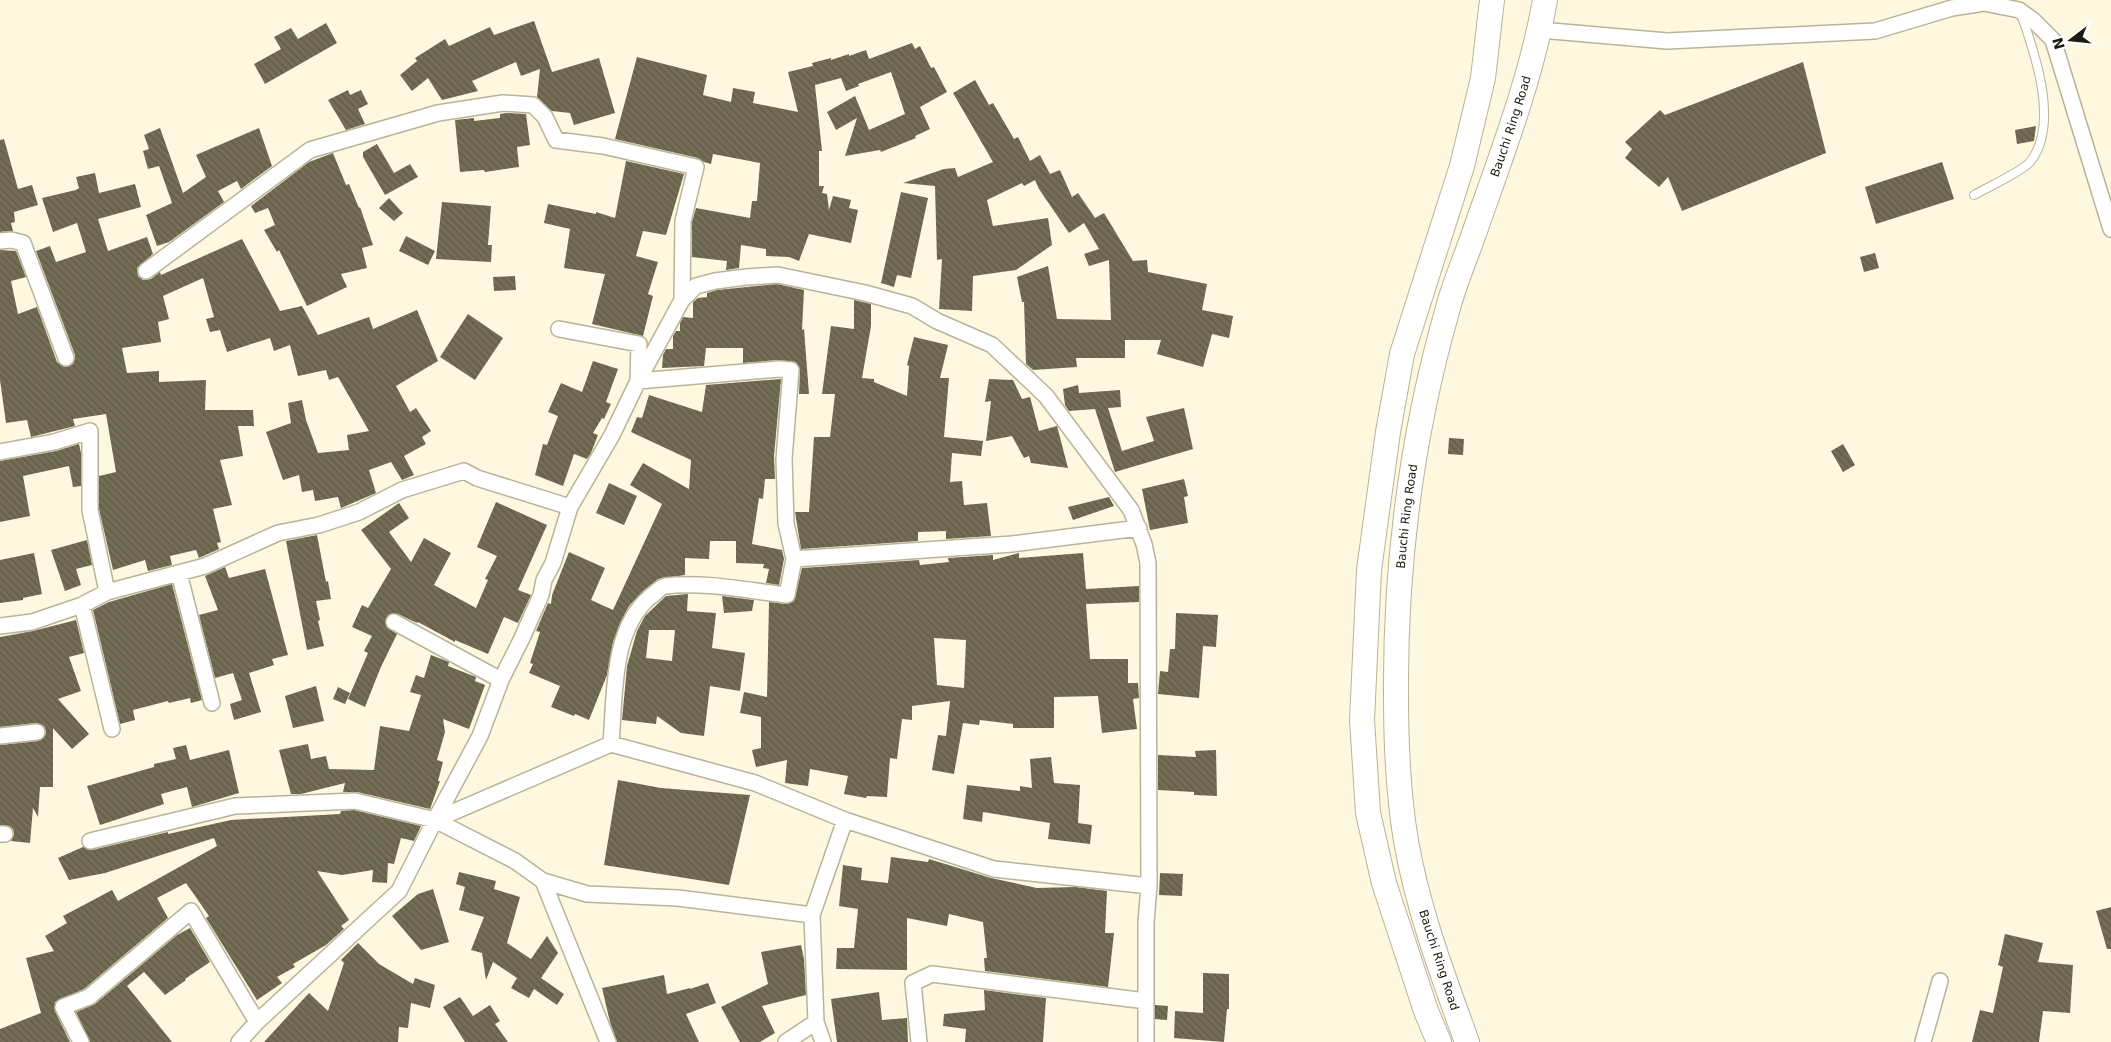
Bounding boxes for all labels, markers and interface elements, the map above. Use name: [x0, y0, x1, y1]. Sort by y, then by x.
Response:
north arrow: [2046, 15, 2096, 65]
text: N: [2049, 36, 2068, 51]
street label: Bauchi Ring Road: [1488, 74, 1534, 179]
street label: Bauchi Ring Road: [1394, 463, 1420, 569]
street label: Bauchi Ring Road: [1416, 908, 1462, 1012]

